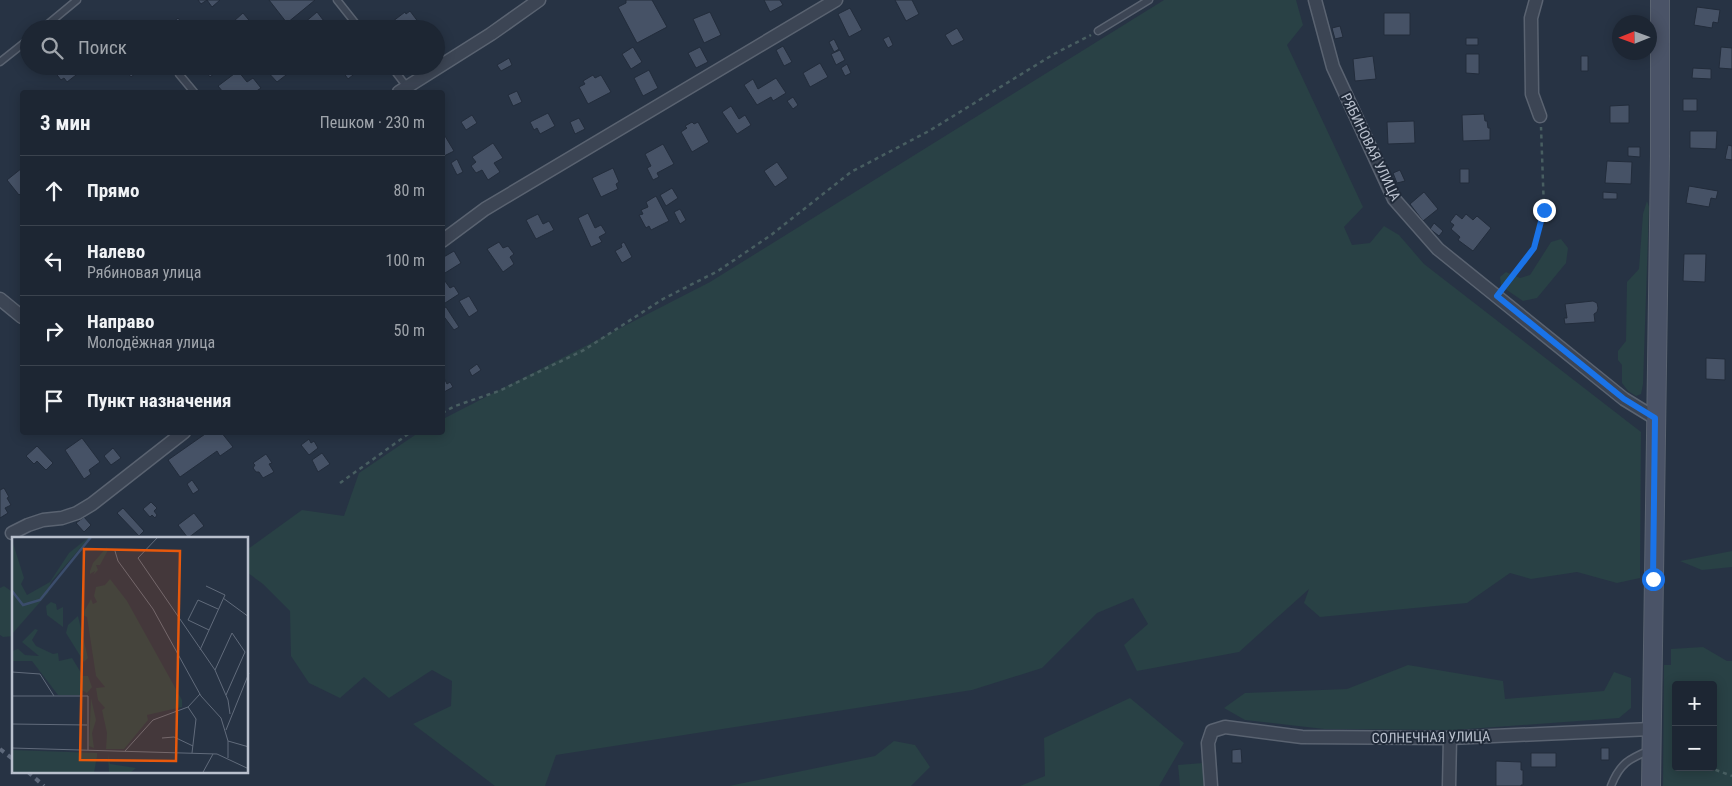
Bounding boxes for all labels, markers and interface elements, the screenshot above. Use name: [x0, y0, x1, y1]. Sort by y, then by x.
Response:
north arrow: [1612, 15, 1657, 60]
search box: [20, 20, 445, 75]
icon: search: [38, 34, 66, 62]
text: Поиск: [78, 36, 127, 59]
street label: РЯБИНОВАЯ УЛИЦА: [1338, 91, 1404, 203]
text: 3 мин: [40, 111, 90, 135]
text: Пешком · 230 m: [320, 113, 425, 132]
icon: ahead: [40, 177, 68, 205]
text: Прямо: [87, 179, 140, 202]
text: 80 m: [393, 181, 425, 200]
route end: [1533, 199, 1556, 222]
text: Налево: [87, 240, 145, 263]
icon: left: [40, 247, 68, 275]
text: 100 m: [386, 251, 425, 270]
text: Рябиновая улица: [87, 263, 201, 282]
text: Направо: [87, 310, 154, 333]
icon: right: [40, 317, 68, 345]
text: 50 m: [393, 321, 425, 340]
text: Молодёжная улица: [87, 333, 215, 352]
icon: arrive: [40, 387, 68, 415]
text: Пункт назначения: [87, 389, 231, 412]
inset map: [12, 537, 249, 774]
route start: [1642, 568, 1665, 591]
map controls: [1672, 681, 1717, 771]
button: +: [1672, 681, 1717, 726]
button: −: [1672, 726, 1717, 771]
street label: СОЛНЕЧНАЯ УЛИЦА: [1372, 728, 1490, 746]

